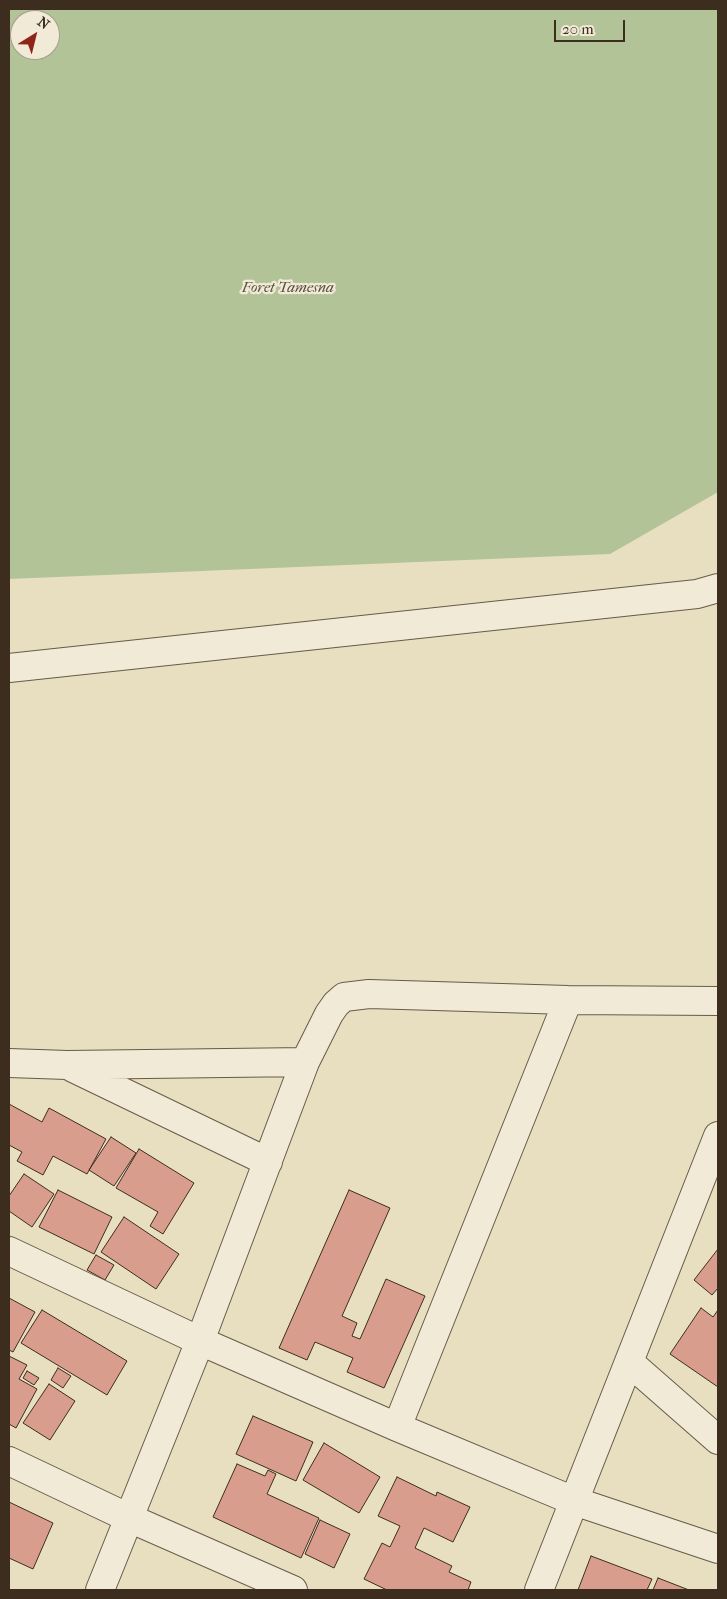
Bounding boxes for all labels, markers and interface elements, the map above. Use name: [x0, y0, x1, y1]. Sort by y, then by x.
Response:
north arrow: [10, 10, 60, 60]
scale bar: [557, 10, 628, 42]
text: N: [34, 13, 53, 33]
text: 20 m: [562, 20, 594, 38]
park label: Foret Tamesna: [242, 279, 334, 297]

